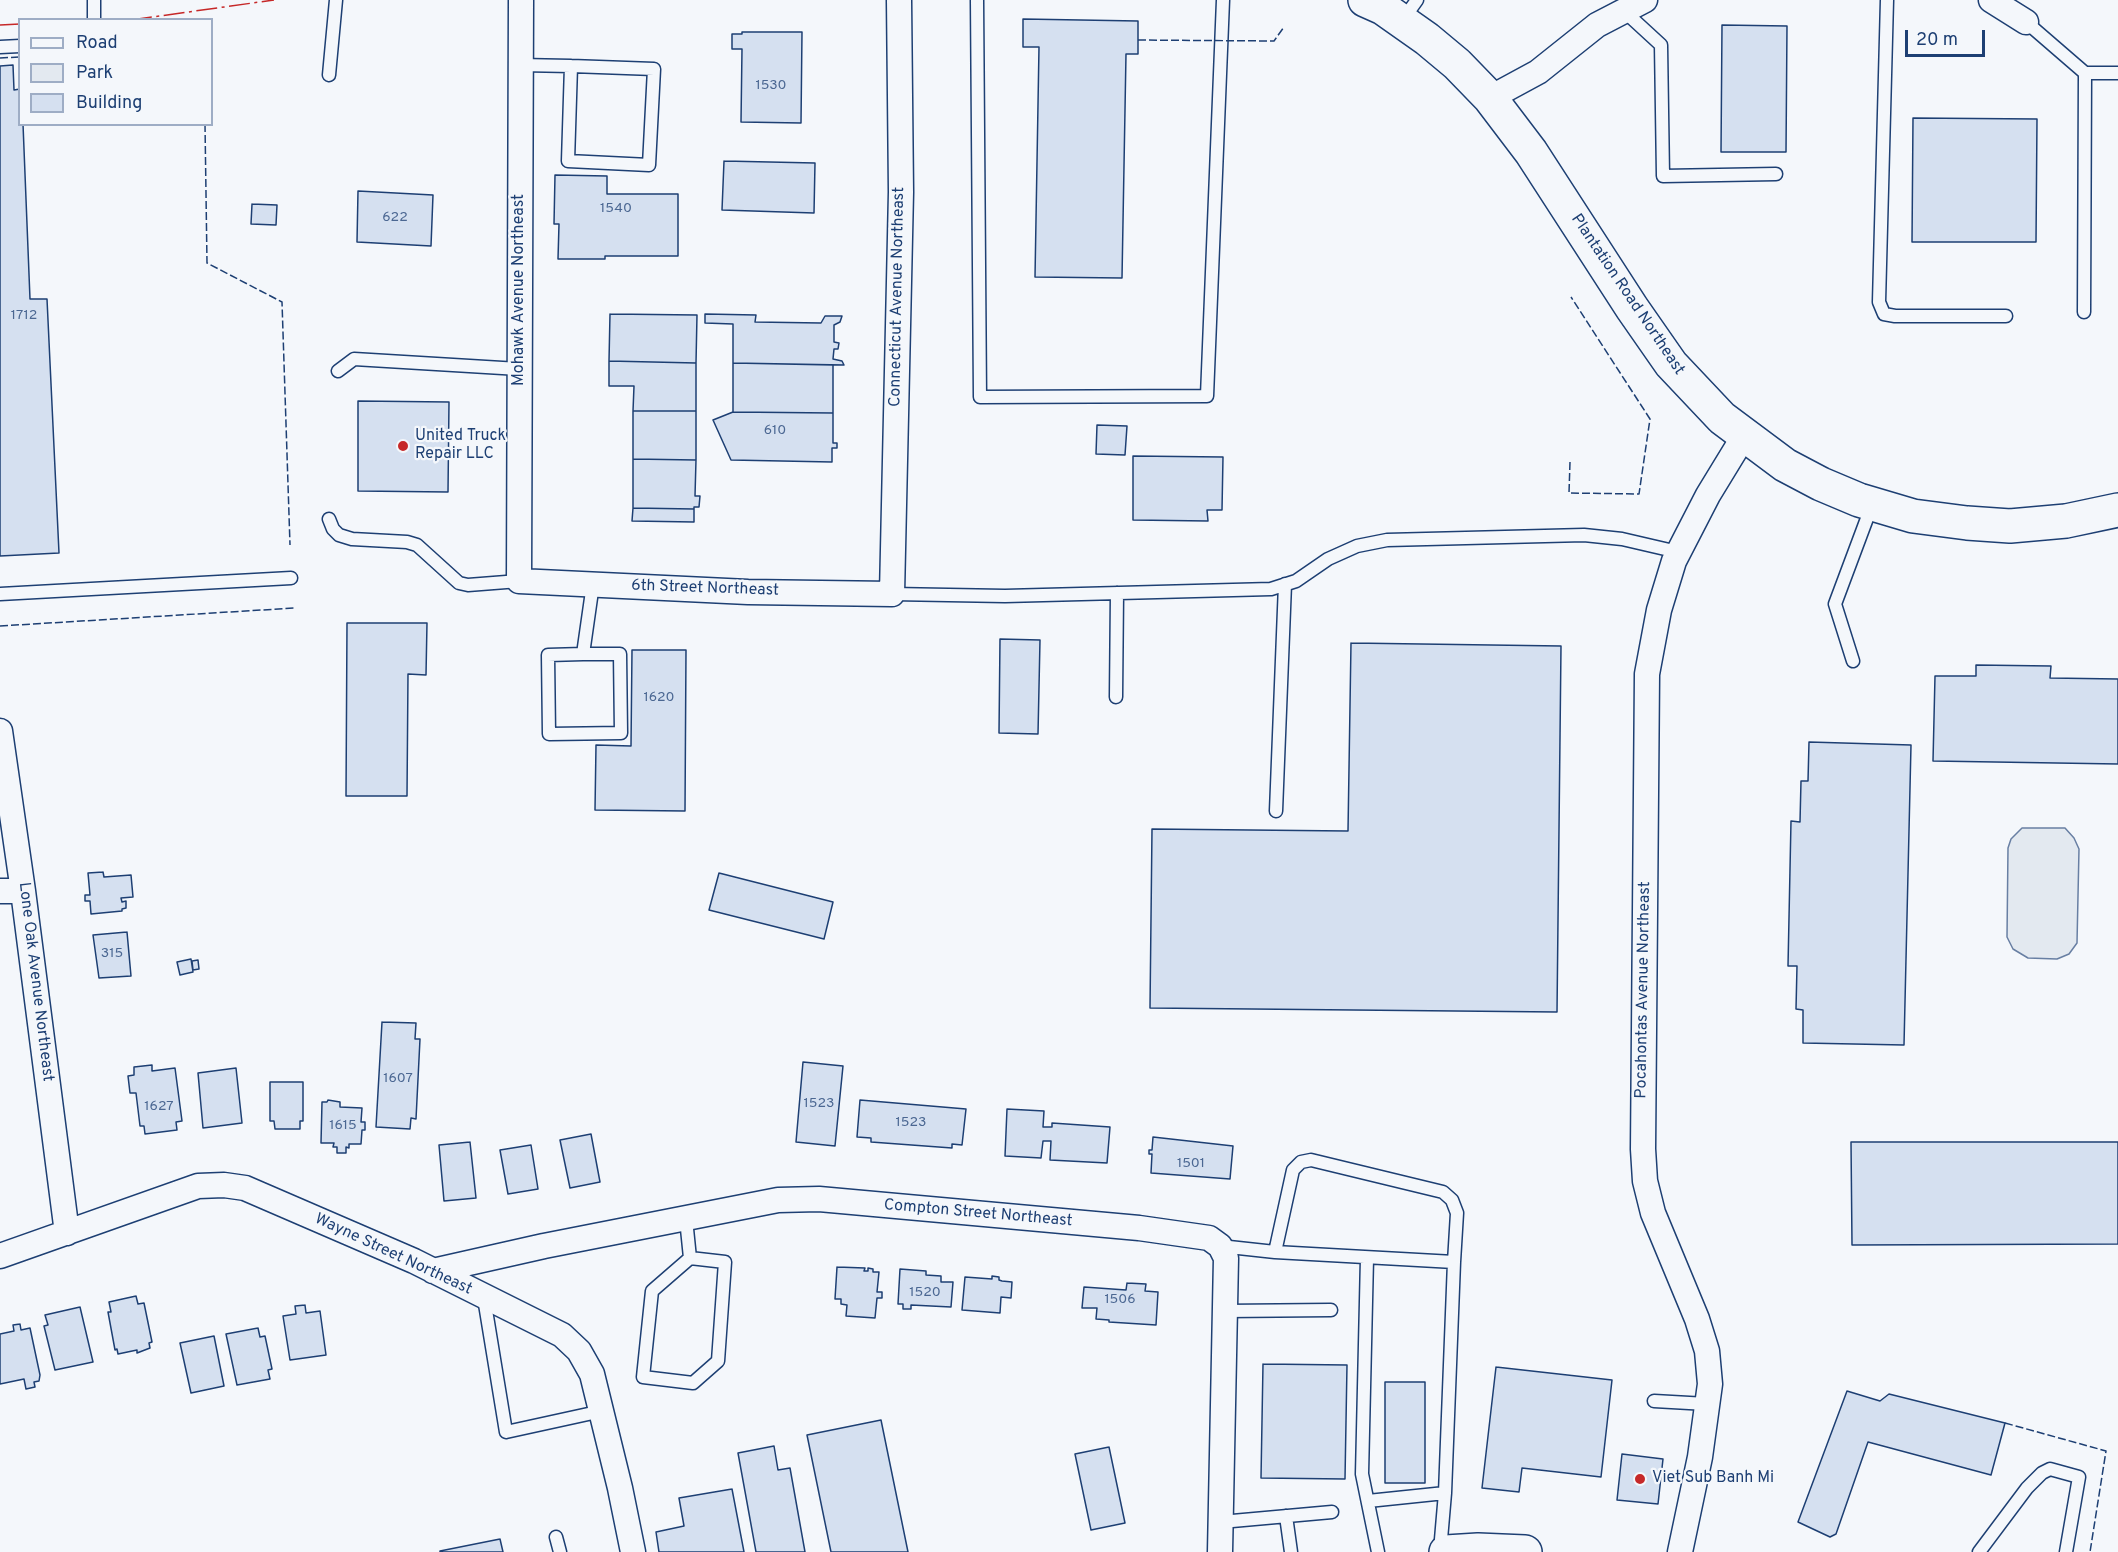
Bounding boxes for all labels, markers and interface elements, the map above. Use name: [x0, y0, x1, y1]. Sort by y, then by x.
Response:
legend: [18, 18, 213, 126]
scale bar: [1908, 18, 1988, 56]
text: 20 m: [1916, 29, 1958, 52]
text: Road: [76, 32, 118, 55]
text: Park: [76, 62, 113, 85]
house number: 1530: [755, 78, 787, 94]
text: Building: [76, 92, 142, 115]
street label: Connecticut Avenue Northeast: [886, 187, 910, 407]
street label: Mohawk Avenue Northeast: [510, 194, 530, 386]
house number: 1540: [600, 201, 632, 217]
house number: 622: [382, 210, 408, 226]
street label: Plantation Road Northeast: [1566, 211, 1688, 379]
house number: 1712: [11, 308, 37, 324]
house number: 610: [764, 423, 786, 439]
place label: United Truck Repair LLC: [415, 427, 506, 465]
marker: United Truck Repair LLC: [396, 439, 410, 453]
street label: 6th Street Northeast: [631, 577, 779, 601]
house number: 1620: [643, 690, 675, 706]
street label: Lone Oak Avenue Northeast: [13, 881, 57, 1083]
street label: Pocahontas Avenue Northeast: [1633, 881, 1655, 1099]
house number: 315: [101, 946, 123, 962]
house number: 1607: [383, 1071, 413, 1087]
house number: 1523: [804, 1096, 834, 1112]
house number: 1627: [144, 1099, 174, 1115]
house number: 1523: [896, 1115, 926, 1131]
house number: 1615: [329, 1118, 357, 1134]
house number: 1501: [1177, 1156, 1205, 1172]
street label: Compton Street Northeast: [883, 1196, 1073, 1232]
street label: Wayne Street Northeast: [311, 1210, 475, 1300]
house number: 1520: [909, 1285, 941, 1301]
house number: 1506: [1104, 1292, 1136, 1308]
place label: Viet Sub Banh Mi: [1652, 1469, 1774, 1489]
marker: Viet Sub Banh Mi: [1633, 1472, 1647, 1486]

